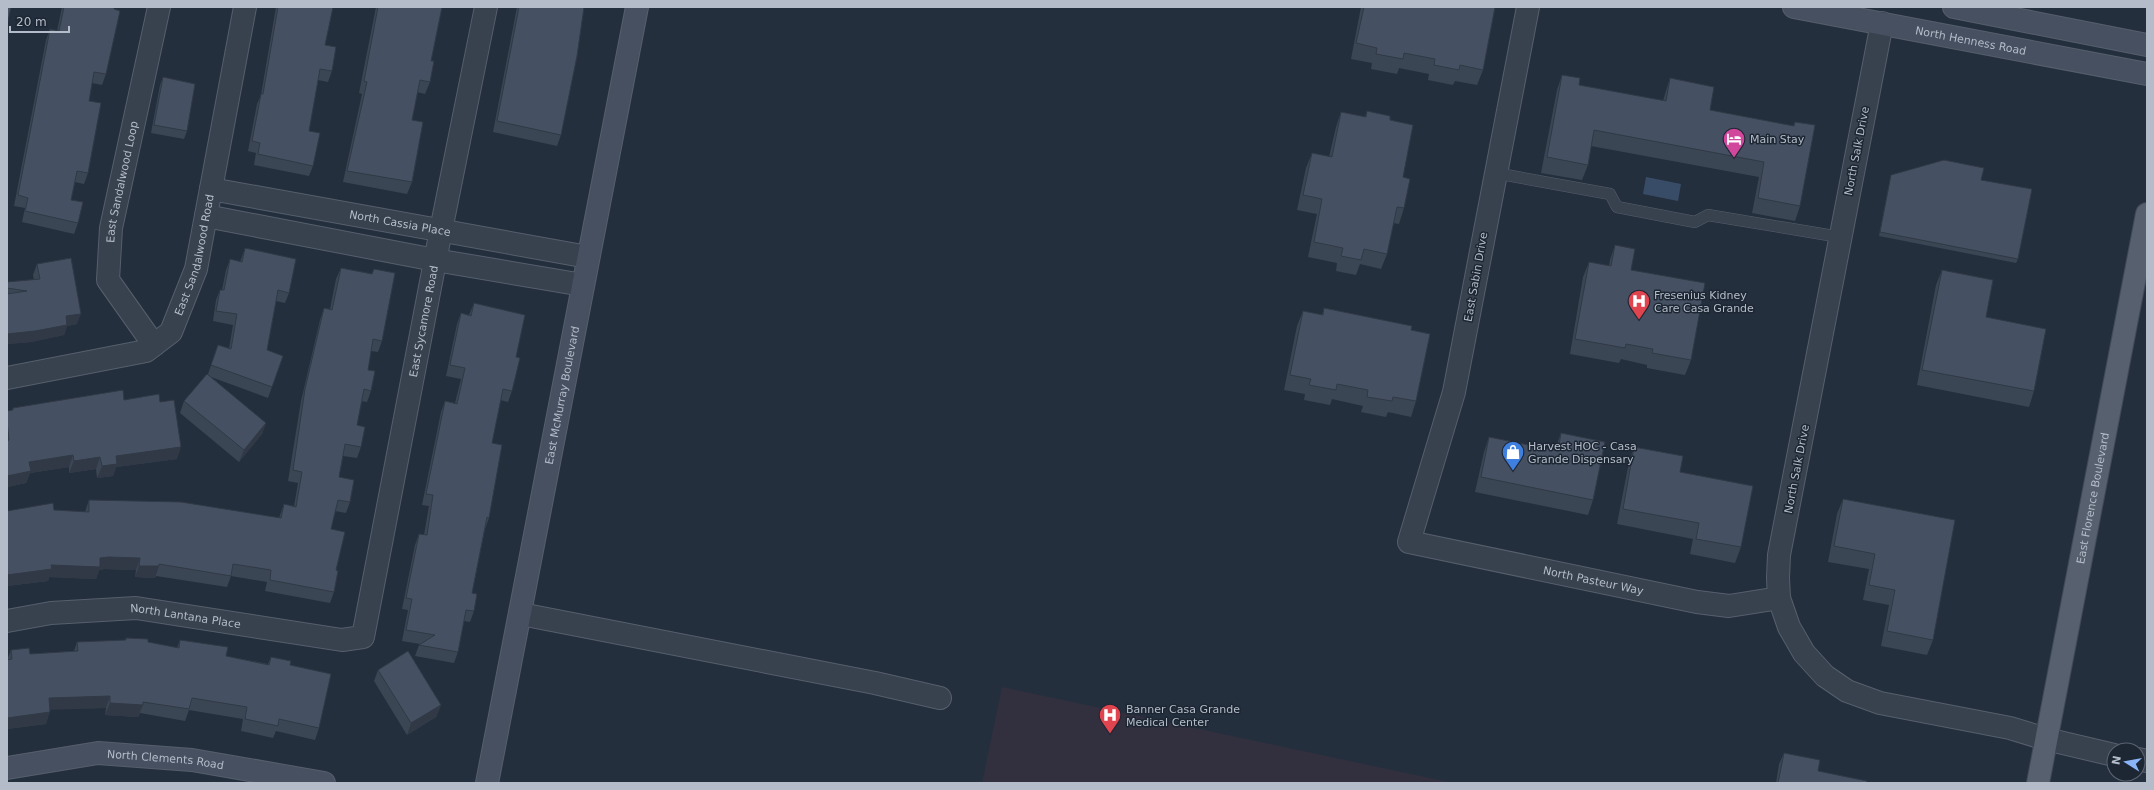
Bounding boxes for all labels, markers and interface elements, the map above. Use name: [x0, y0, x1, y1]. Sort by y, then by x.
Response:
scale bar: [10, 8, 69, 34]
text: 20 m: [16, 15, 47, 29]
street label: North Henness Road: [1914, 24, 2027, 57]
street label: North Salk Drive: [1842, 105, 1872, 197]
street label: East Sandalwood Loop: [104, 120, 141, 243]
hotel icon: Main Stay: [1721, 126, 1747, 159]
place label: Main Stay: [1750, 133, 1805, 146]
street label: East Sandalwood Road: [172, 193, 216, 317]
street label: North Cassia Place: [348, 208, 452, 239]
street label: East Sabin Drive: [1462, 231, 1490, 323]
street label: East Sycamore Road: [406, 264, 441, 378]
hospital icon: Fresenius Kidney Care Casa Grande: [1626, 288, 1652, 321]
place label: Fresenius Kidney Care Casa Grande: [1654, 289, 1754, 315]
street label: East McMurray Boulevard: [542, 325, 582, 465]
street label: North Salk Drive: [1782, 423, 1812, 515]
street label: East Florence Boulevard: [2074, 431, 2112, 565]
shop icon: Harvest HOC - Casa Grande Dispensary: [1500, 439, 1526, 472]
place label: Harvest HOC - Casa Grande Dispensary: [1528, 440, 1637, 466]
street label: North Pasteur Way: [1542, 564, 1645, 597]
street label: North Lantana Place: [130, 601, 242, 631]
hospital icon: Banner Casa Grande Medical Center: [1097, 702, 1123, 735]
place label: Banner Casa Grande Medical Center: [1126, 703, 1240, 729]
north arrow: [2106, 742, 2146, 782]
street label: North Clements Road: [107, 747, 225, 772]
text: N: [2109, 754, 2124, 766]

